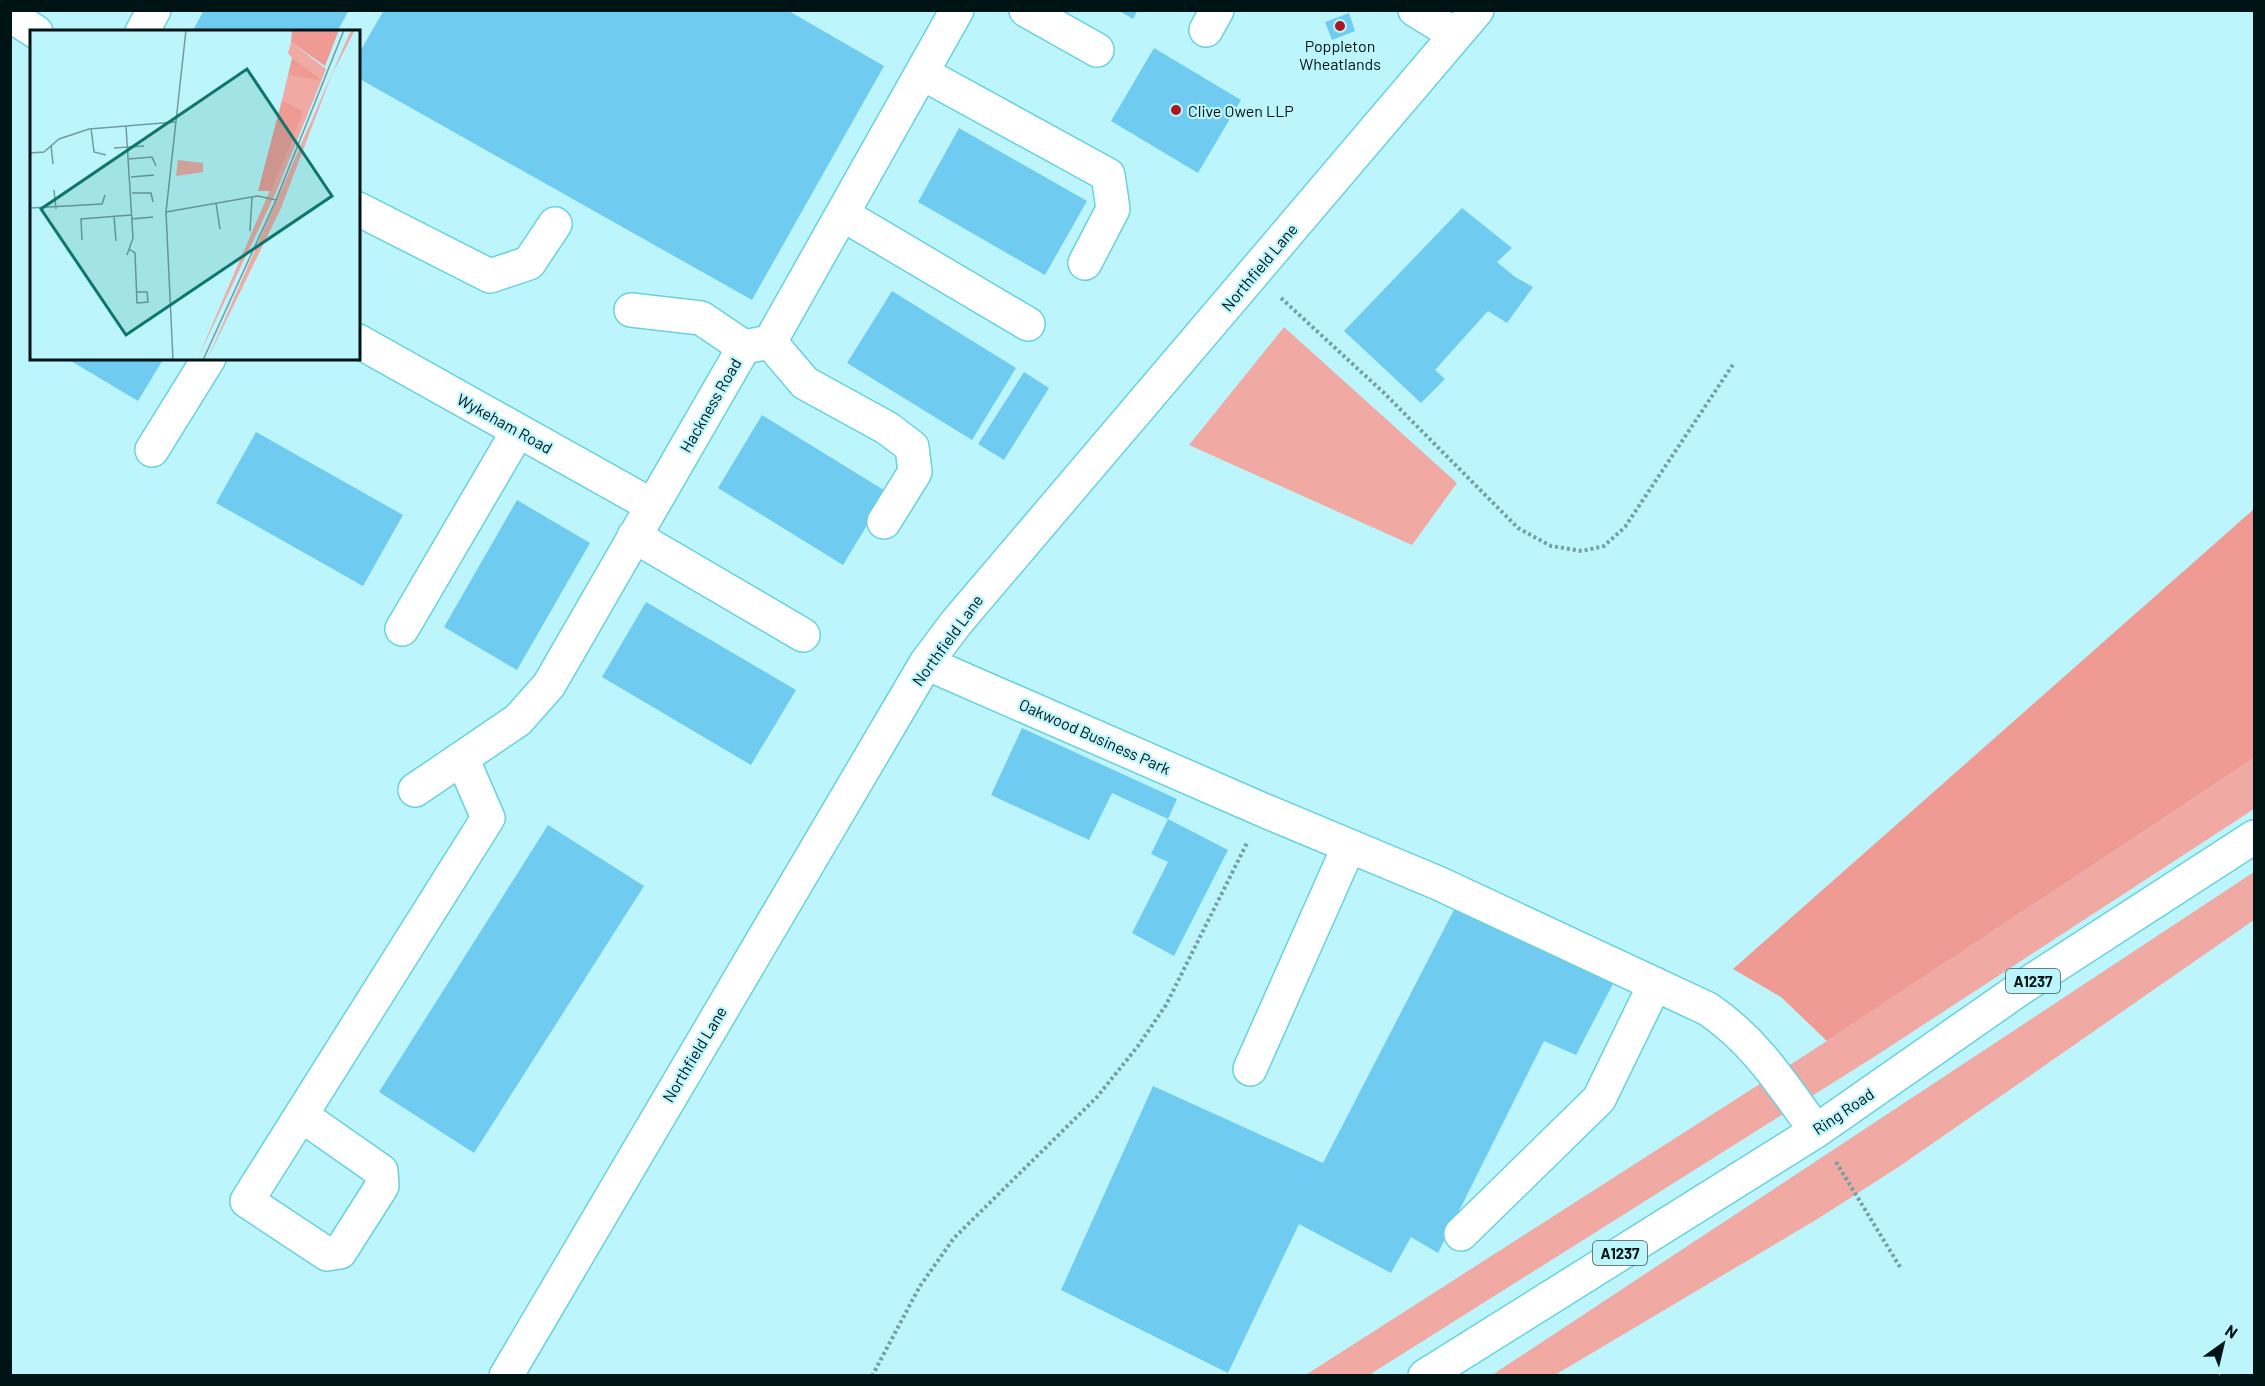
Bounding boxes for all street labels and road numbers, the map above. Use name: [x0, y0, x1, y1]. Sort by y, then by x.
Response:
street label: Northfield Lane: [1217, 219, 1301, 315]
street label: Hackness Road: [675, 355, 745, 455]
street label: Wykeham Road: [454, 389, 556, 457]
street label: Northfield Lane: [907, 591, 987, 689]
street label: Oakwood Business Park: [1016, 694, 1174, 778]
road number: A1237: [2006, 969, 2060, 993]
street label: Northfield Lane: [658, 1003, 730, 1105]
street label: Ring Road: [1809, 1084, 1877, 1138]
road number: A1237: [1593, 1241, 1647, 1265]

